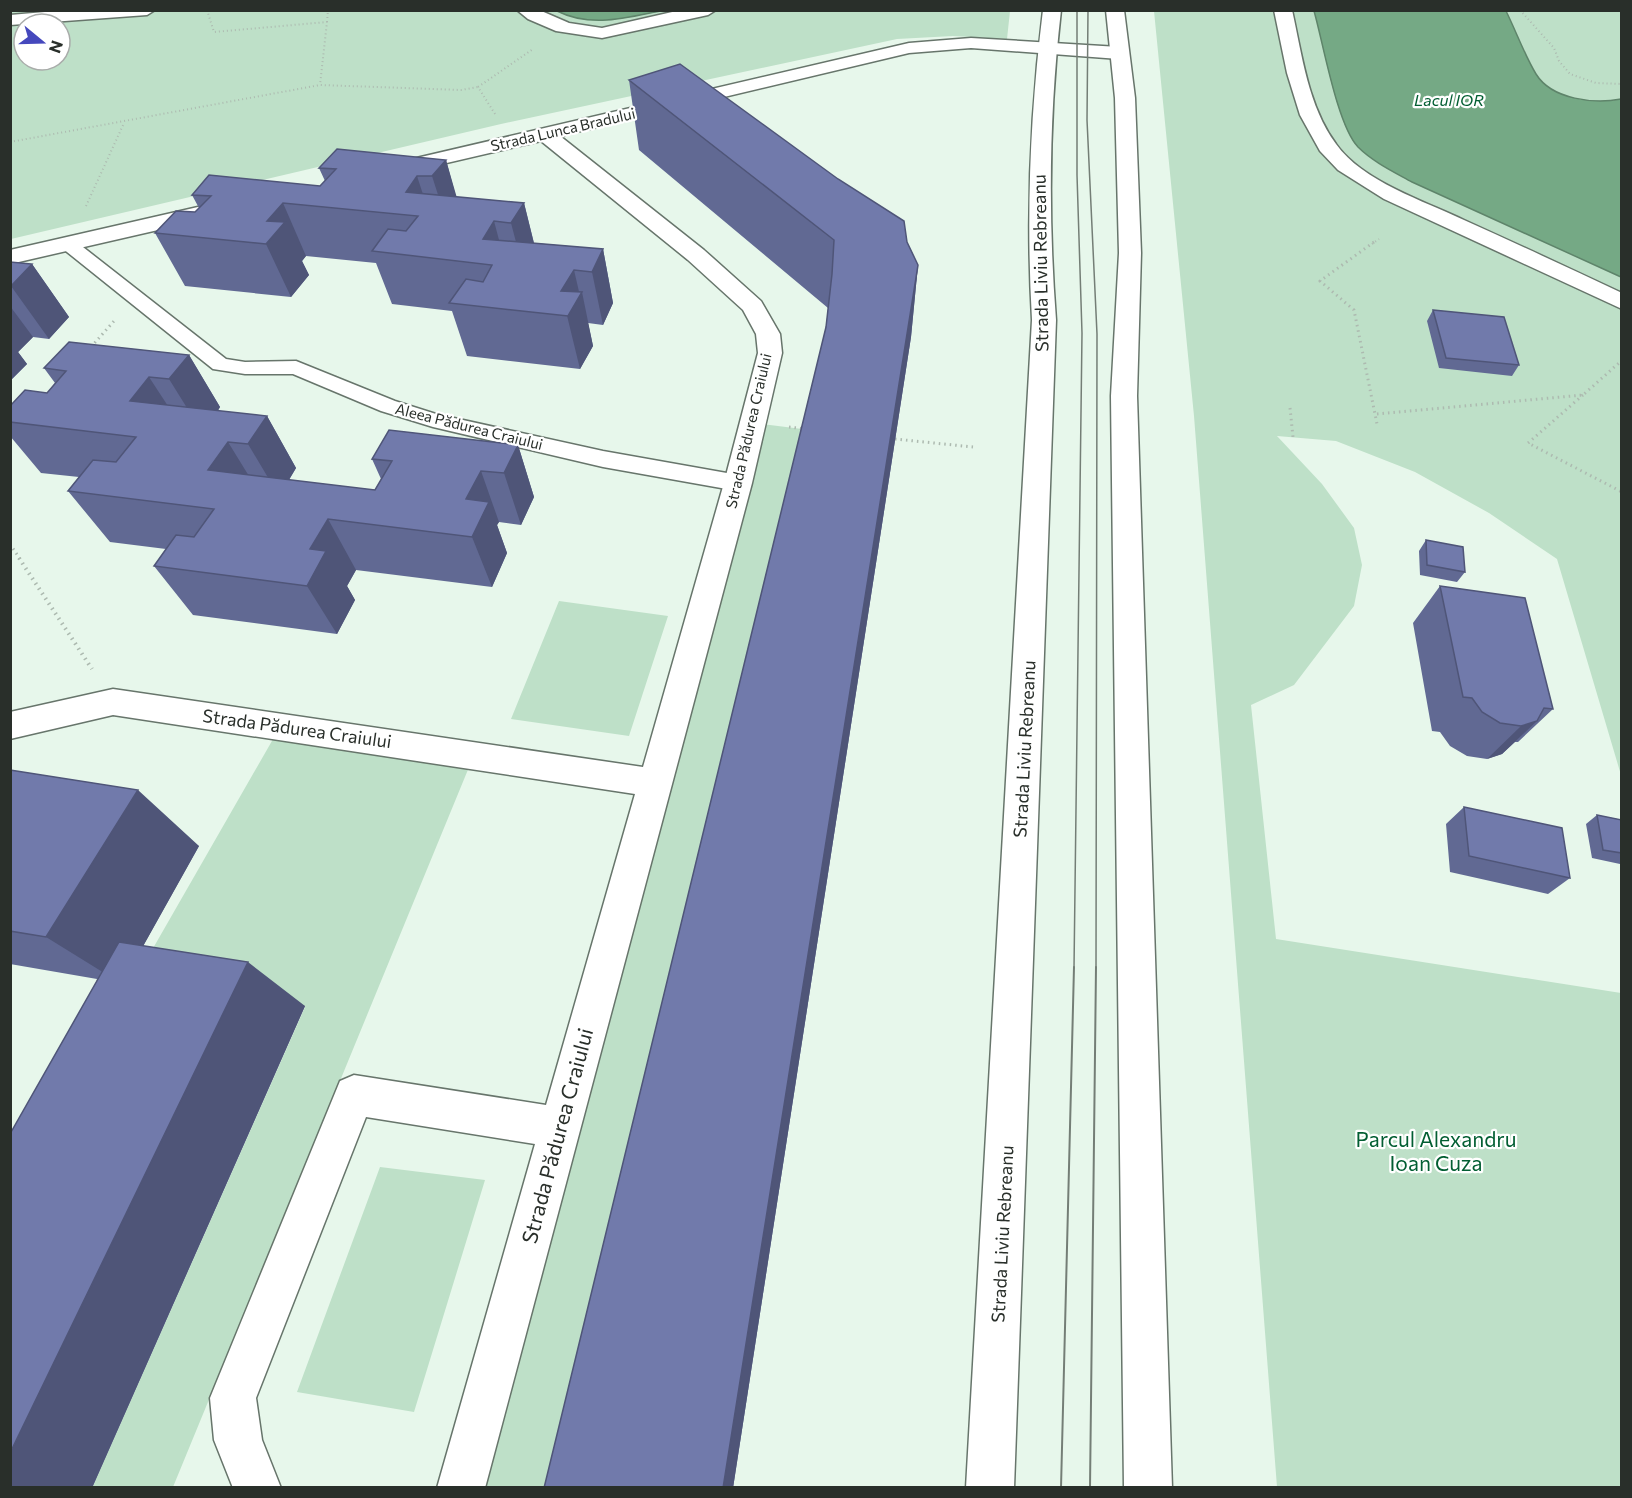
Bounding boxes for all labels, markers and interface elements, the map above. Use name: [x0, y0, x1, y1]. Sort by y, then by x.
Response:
north arrow: [12, 12, 72, 72]
text: N: [46, 38, 68, 56]
water label: Lacul IOR: [1414, 90, 1484, 109]
street label: Strada Lunca Bradului: [489, 104, 637, 154]
street label: Strada Liviu Rebreanu: [1027, 174, 1053, 352]
street label: Strada Pădurea Craiului: [721, 351, 775, 510]
street label: Aleea Pădurea Craiului: [394, 399, 545, 453]
street label: Strada Liviu Rebreanu: [1008, 660, 1040, 838]
street label: Strada Pădurea Craiului: [201, 704, 393, 752]
street label: Strada Pădurea Craiului: [516, 1025, 597, 1246]
park label: Parcul Alexandru Ioan Cuza: [1356, 1126, 1517, 1175]
street label: Strada Liviu Rebreanu: [986, 1145, 1018, 1323]

